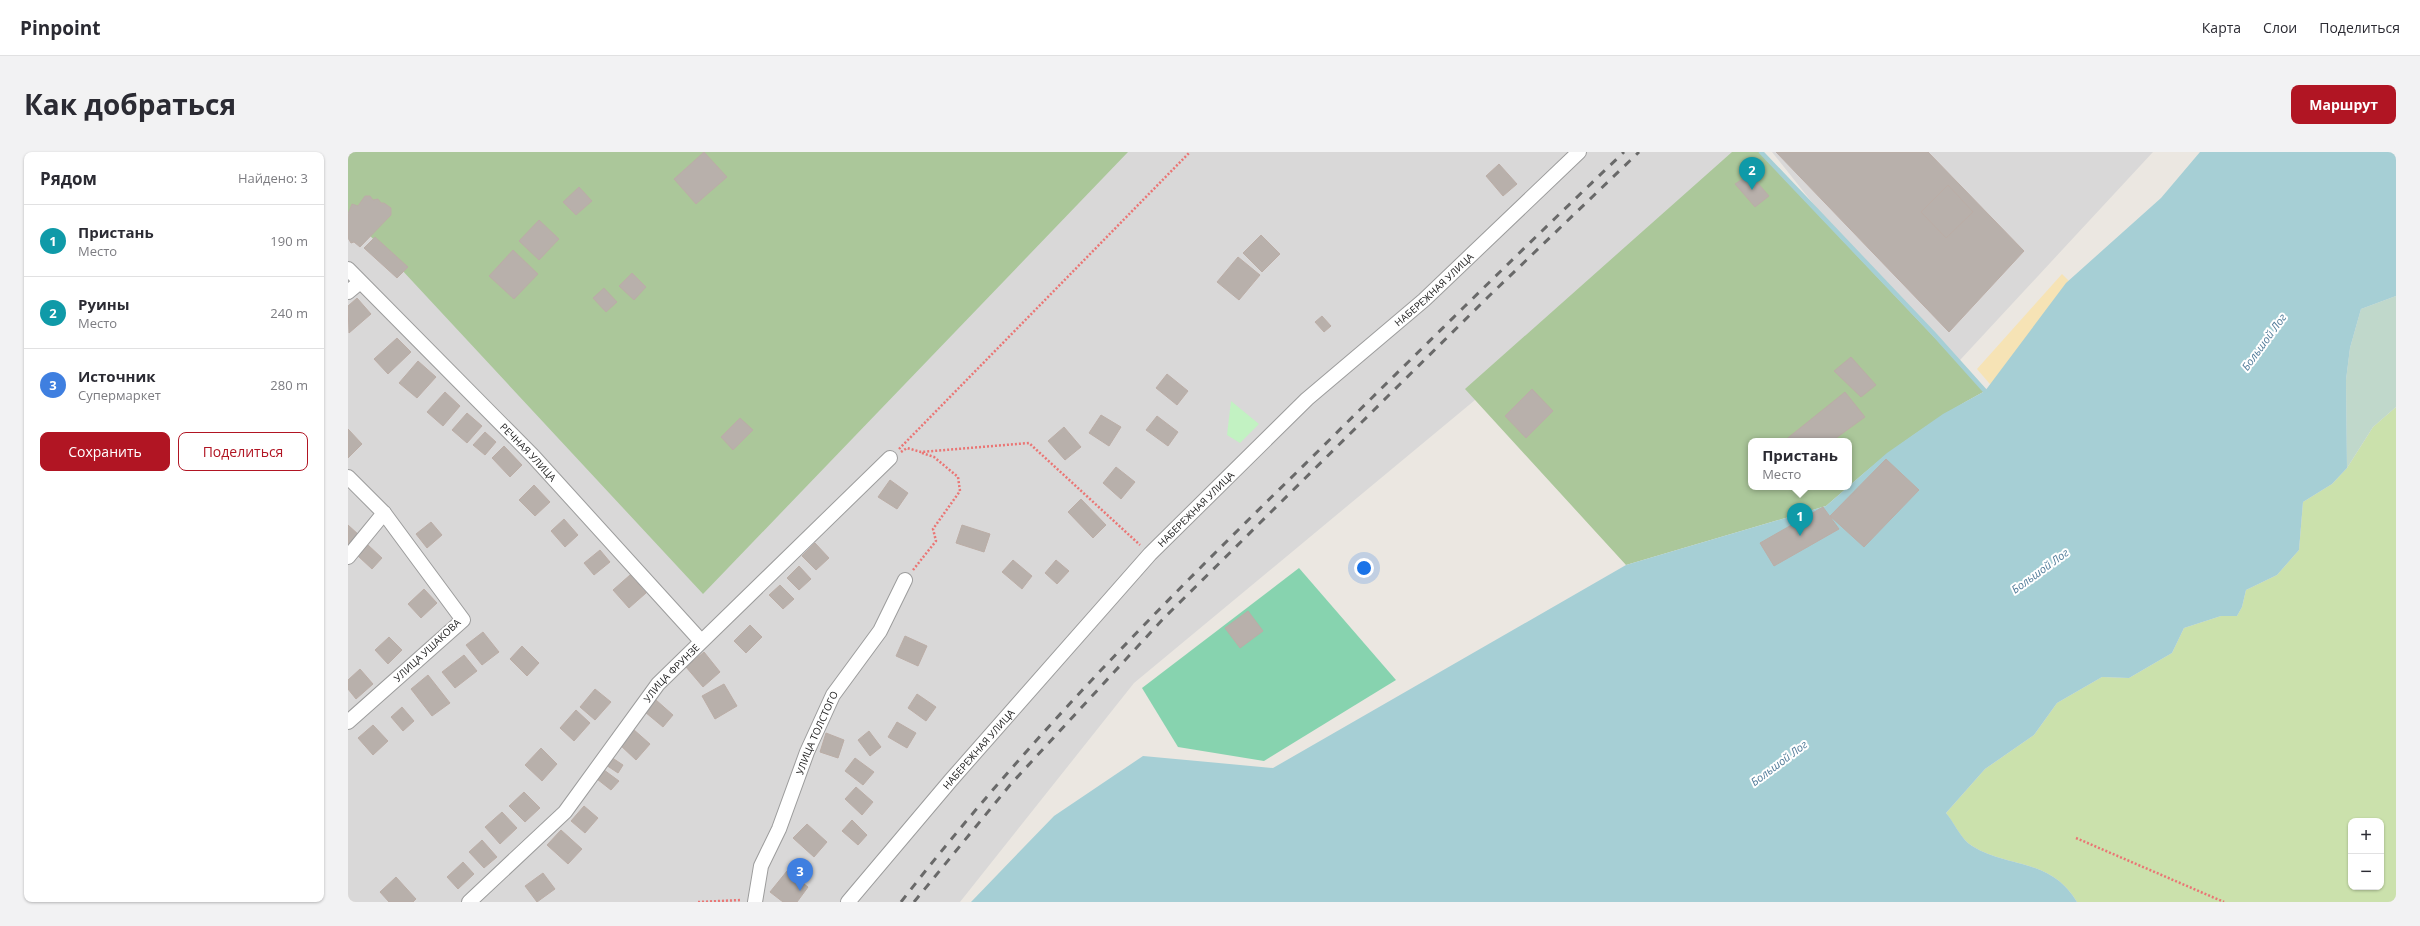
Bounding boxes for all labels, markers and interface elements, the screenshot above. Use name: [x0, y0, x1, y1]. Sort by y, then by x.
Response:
text: Pinpoint: [20, 15, 101, 41]
text: Карта: [2202, 18, 2241, 37]
text: Слои: [2263, 18, 2297, 37]
text: Поделиться: [2319, 18, 2400, 37]
text: Как добраться: [24, 85, 236, 123]
button: Маршрут: [2291, 85, 2396, 124]
pin: 2: [1739, 157, 1765, 190]
text: Рядом: [40, 167, 97, 190]
text: Найдено: 3: [238, 169, 308, 187]
text: Пристань: [78, 222, 154, 242]
text: 1: [49, 232, 57, 250]
text: 190 m: [270, 232, 308, 250]
text: Место: [78, 242, 117, 260]
street label: НАБЕРЕЖНАЯ УЛИЦА: [1391, 249, 1477, 329]
text: Руины: [78, 294, 129, 314]
text: 2: [49, 304, 57, 322]
text: 240 m: [270, 304, 308, 322]
water label: Большой Лог: [2238, 310, 2289, 373]
text: Место: [78, 314, 117, 332]
text: Источник: [78, 366, 156, 386]
text: 3: [49, 376, 57, 394]
text: 280 m: [270, 376, 308, 394]
text: Супермаркет: [78, 386, 161, 404]
street label: РЕЧНАЯ УЛИЦА: [497, 420, 560, 485]
button: Сохранить: [40, 432, 170, 471]
button: Поделиться: [178, 432, 308, 471]
popup: [1748, 438, 1852, 490]
text: Пристань: [1762, 445, 1838, 465]
text: Место: [1762, 465, 1801, 483]
street label: НАБЕРЕЖНАЯ УЛИЦА: [1154, 467, 1238, 550]
pin: 1: [1787, 503, 1813, 536]
water label: Большой Лог: [2008, 545, 2071, 596]
your location: [1354, 558, 1374, 578]
street label: УЛИЦА УШАКОВА: [391, 615, 464, 685]
street label: УЛИЦА ФРУНЗЕ: [640, 640, 702, 705]
street label: УЛИЦА ТОЛСТОГО: [792, 688, 841, 777]
street label: НАБЕРЕЖНАЯ УЛИЦА: [939, 705, 1018, 792]
water label: Большой Лог: [1747, 736, 1810, 789]
map controls: [2348, 818, 2384, 890]
button: +: [2348, 818, 2384, 854]
button: −: [2348, 854, 2384, 890]
pin: 3: [787, 858, 813, 891]

